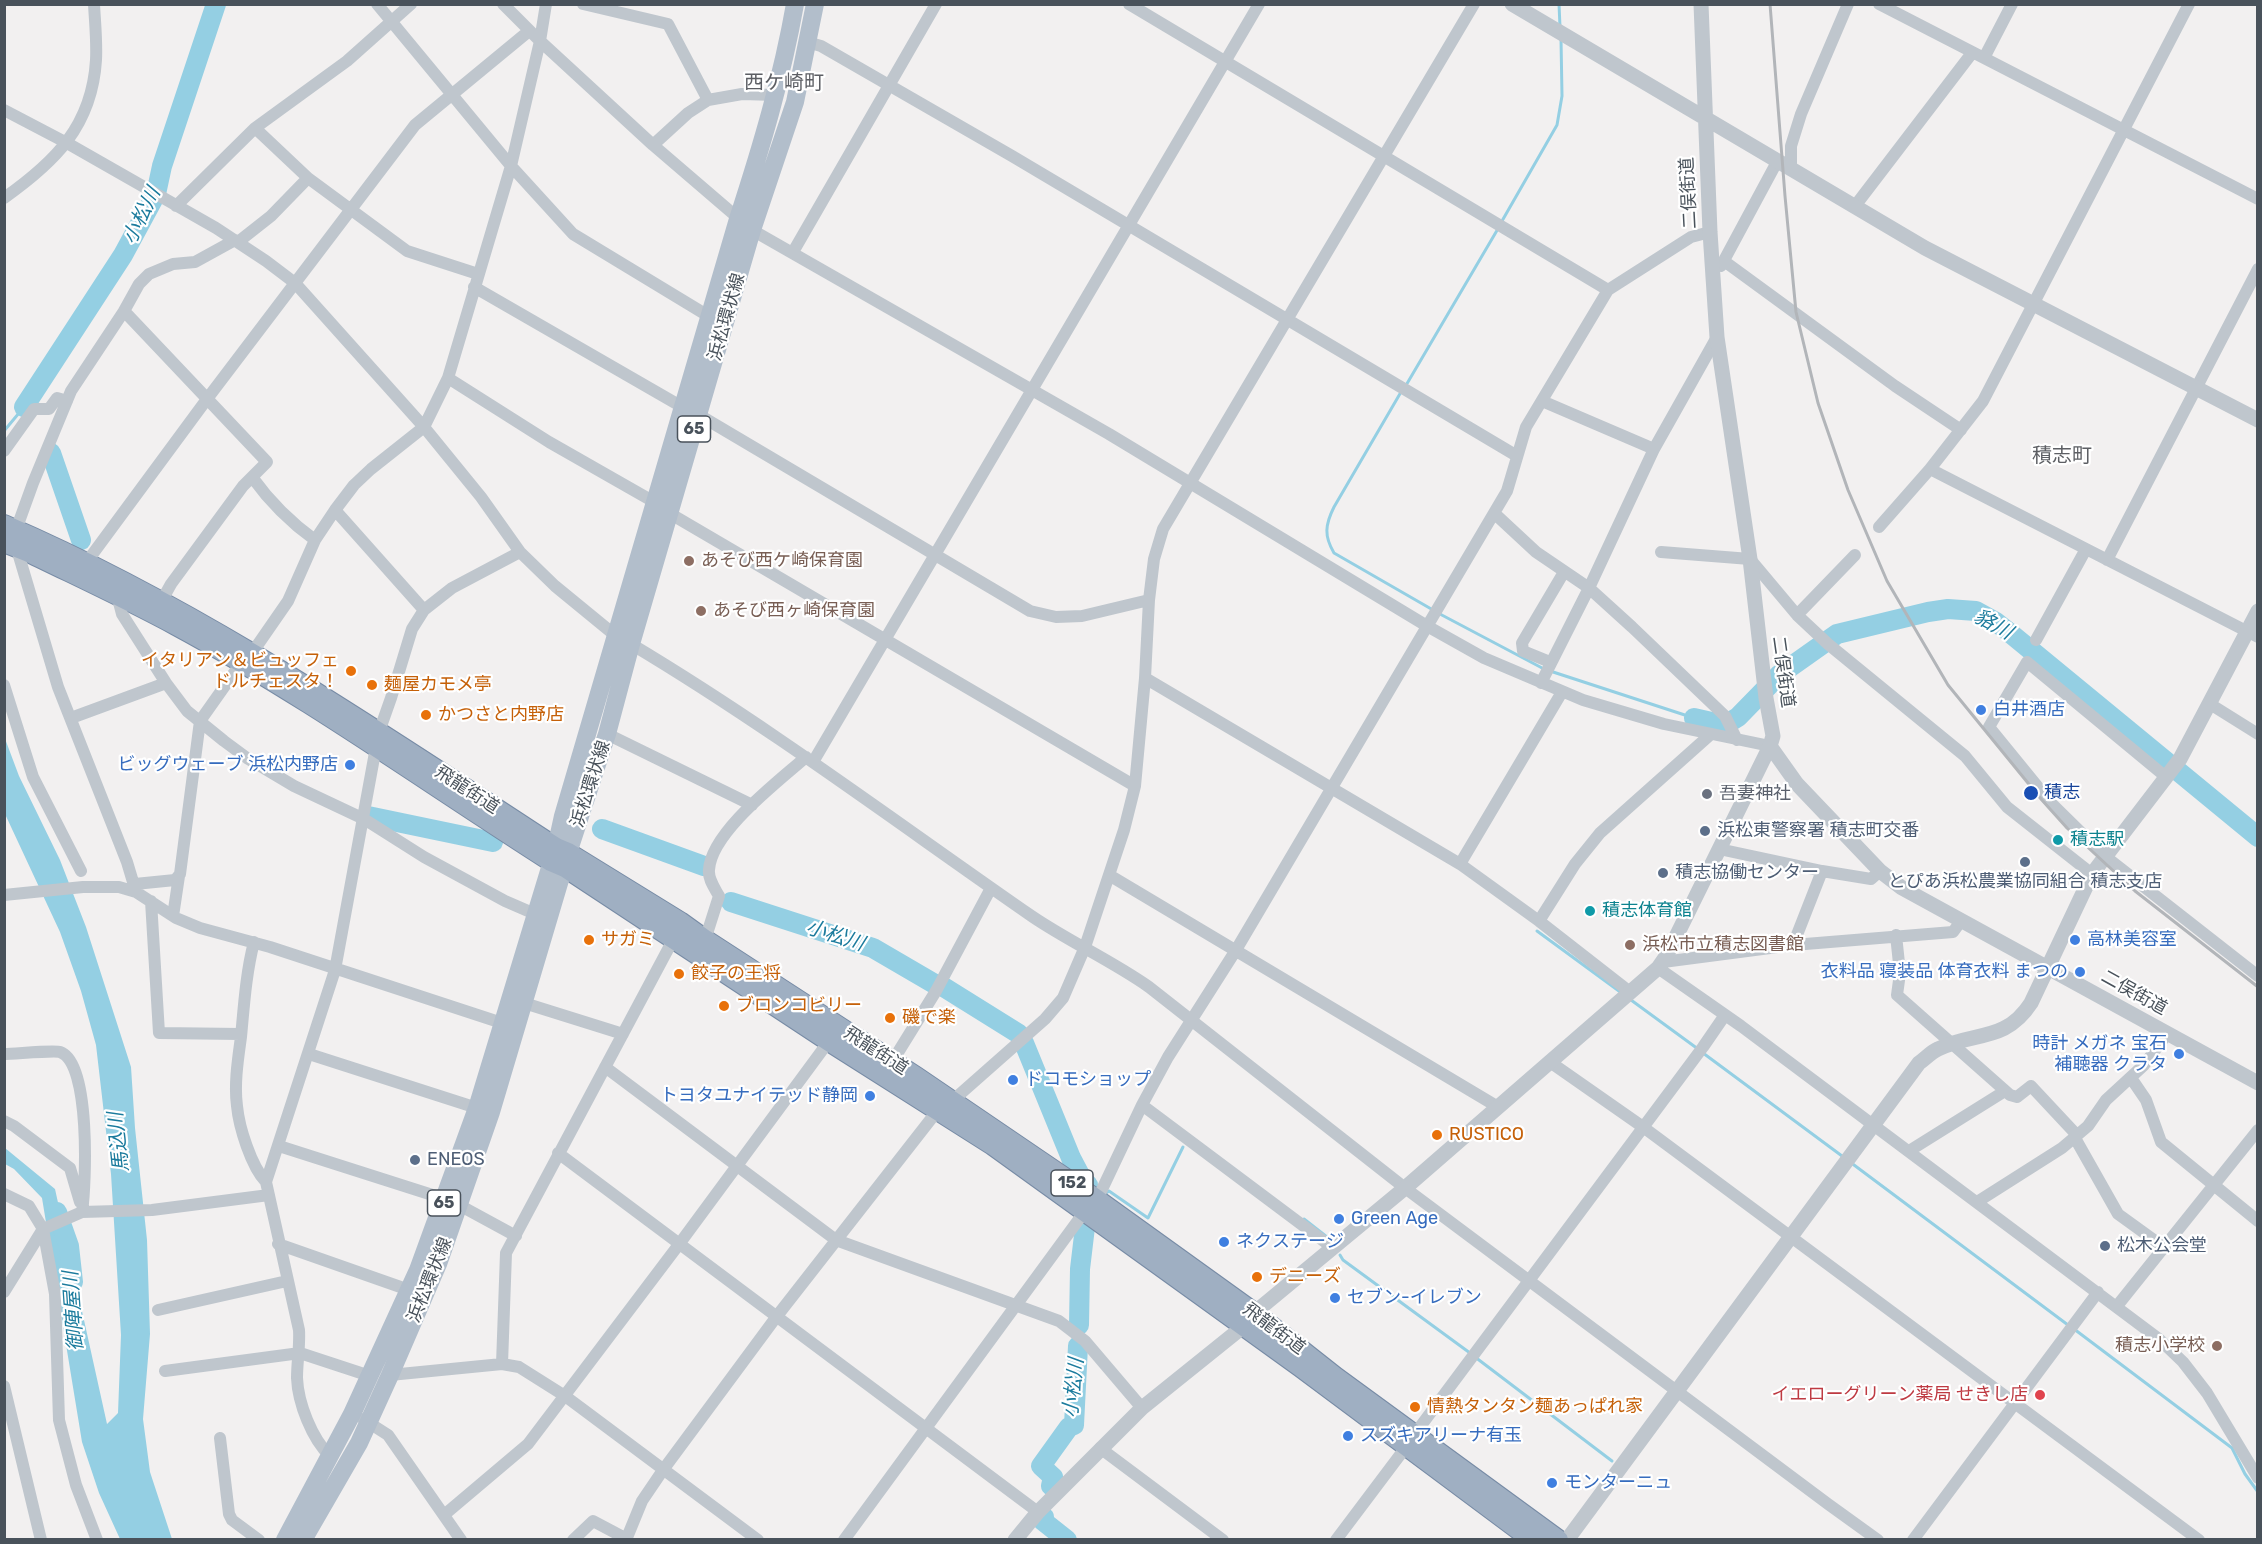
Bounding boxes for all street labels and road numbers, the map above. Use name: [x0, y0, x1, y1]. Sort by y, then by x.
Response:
street label: 二俣街道: [1676, 156, 1702, 230]
street label: 浜松環状線: [704, 271, 750, 363]
road number: 65: [678, 416, 710, 442]
street label: 二俣街道: [1767, 635, 1799, 709]
street label: 浜松環状線: [567, 738, 615, 830]
street label: 飛龍街道: [431, 761, 503, 819]
street label: 二俣街道: [2097, 966, 2171, 1020]
street label: 飛龍街道: [840, 1022, 912, 1080]
road number: 152: [1051, 1170, 1093, 1196]
road number: 65: [428, 1190, 460, 1216]
street label: 浜松環状線: [403, 1234, 457, 1326]
street label: 飛龍街道: [1239, 1299, 1309, 1359]

